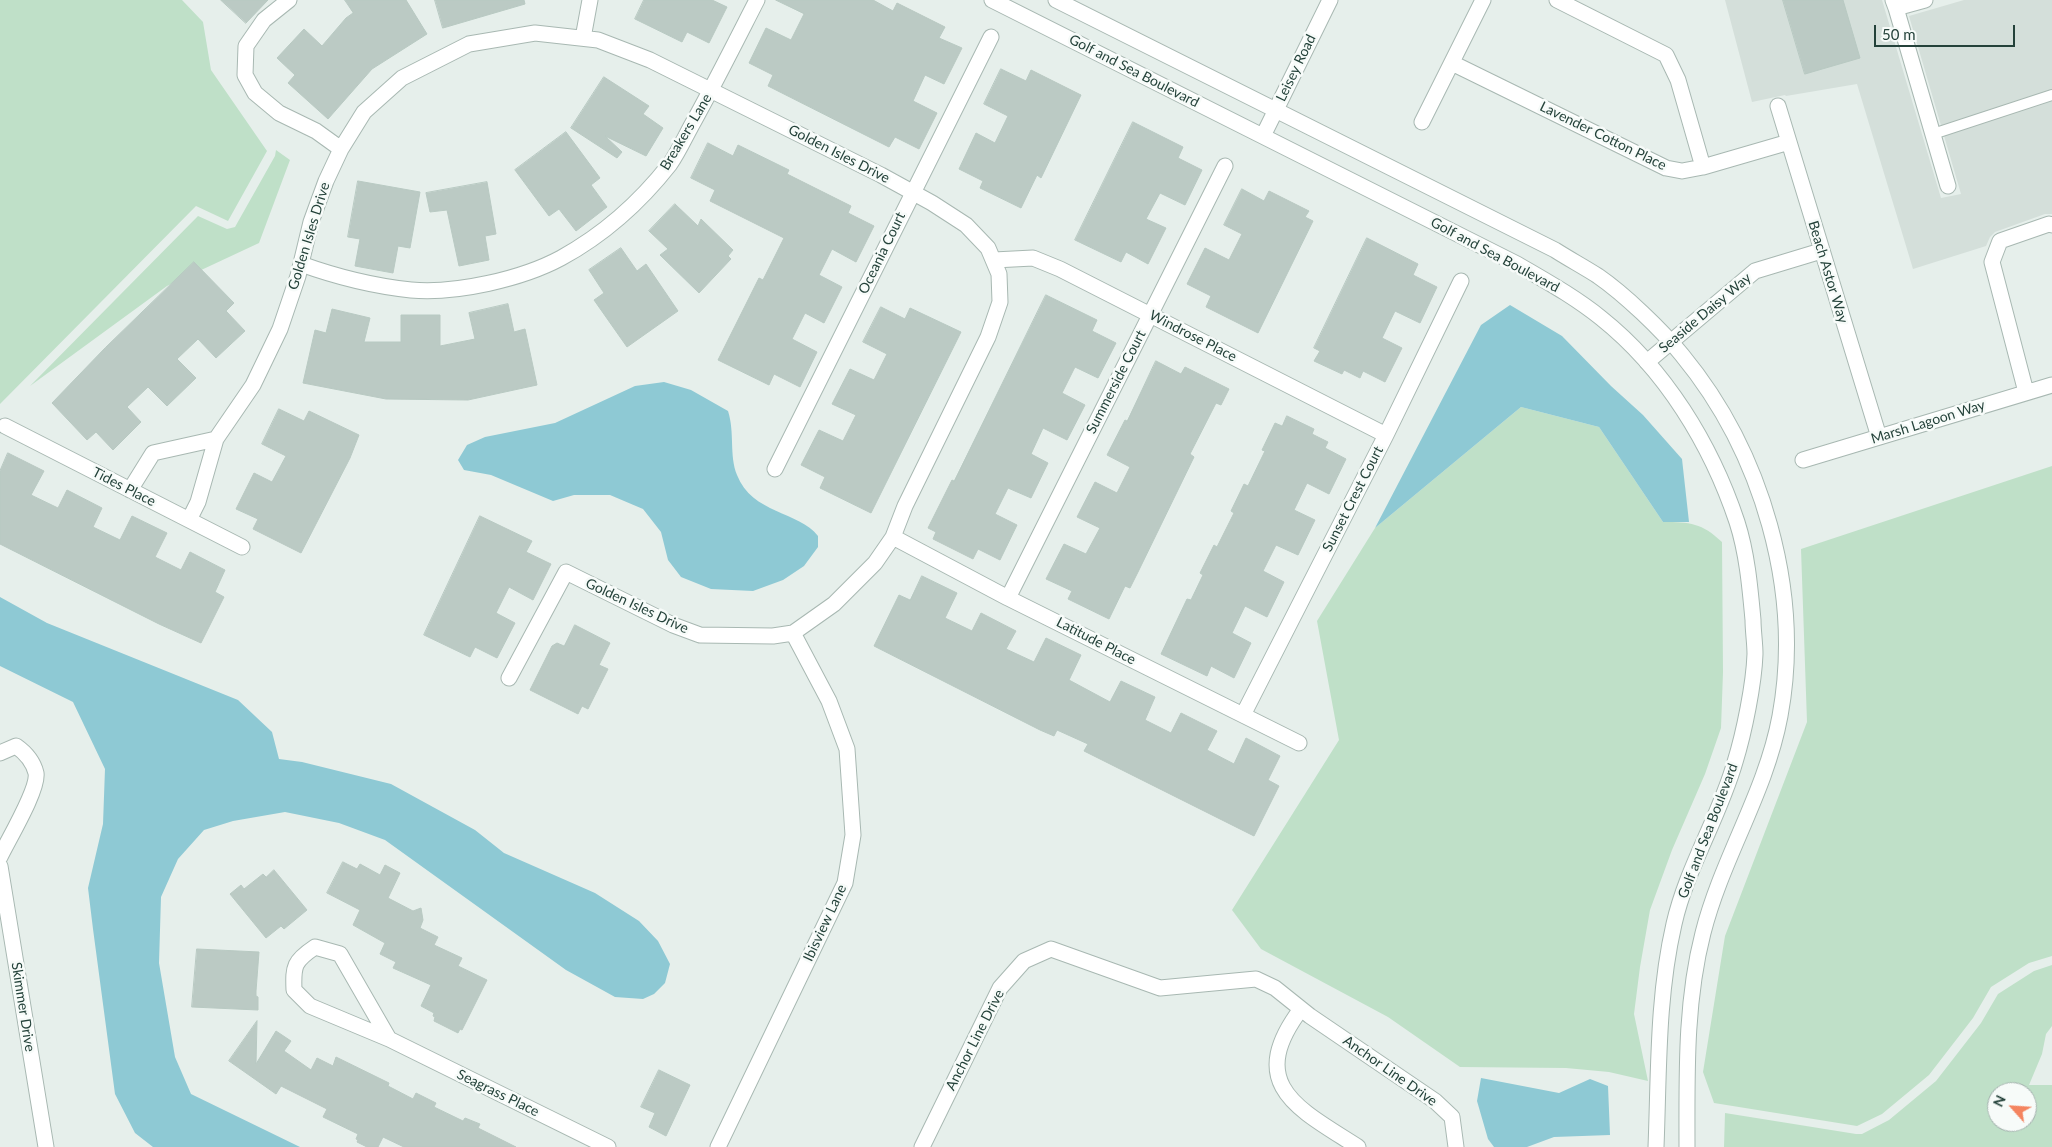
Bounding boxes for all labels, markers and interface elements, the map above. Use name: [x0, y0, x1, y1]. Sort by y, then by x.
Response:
scale bar: [1877, 15, 2018, 47]
text: 50 m: [1882, 25, 1916, 43]
street label: Golf and Sea Boulevard: [1066, 31, 1202, 111]
street label: Leisey Road: [1273, 32, 1319, 104]
street label: Breakers Lane: [657, 91, 715, 173]
street label: Lavender Cotton Place: [1537, 98, 1669, 174]
street label: Golden Isles Drive: [786, 121, 892, 187]
street label: Golden Isles Drive: [285, 180, 333, 292]
street label: Oceania Court: [855, 209, 909, 297]
street label: Golf and Sea Boulevard: [1428, 214, 1562, 296]
street label: Beach Astor Way: [1804, 219, 1852, 325]
street label: Seaside Daisy Way: [1655, 269, 1755, 357]
street label: Windrose Place: [1146, 307, 1240, 365]
street label: Summerside Court: [1083, 327, 1149, 437]
street label: Marsh Lagoon Way: [1869, 397, 1987, 447]
street label: Sunset Crest Court: [1319, 443, 1387, 555]
street label: Tides Place: [89, 464, 159, 510]
street label: Golden Isles Drive: [583, 575, 691, 637]
street label: Latitude Place: [1053, 614, 1139, 668]
street label: Golf and Sea Boulevard: [1674, 761, 1742, 901]
street label: Ibisview Lane: [800, 882, 850, 964]
street label: Skimmer Drive: [8, 961, 38, 1053]
street label: Anchor Line Drive: [942, 987, 1008, 1093]
street label: Anchor Line Drive: [1340, 1032, 1440, 1110]
street label: Seagrass Place: [454, 1066, 542, 1120]
north arrow: [1987, 1082, 2037, 1132]
text: N: [1989, 1092, 2009, 1109]

